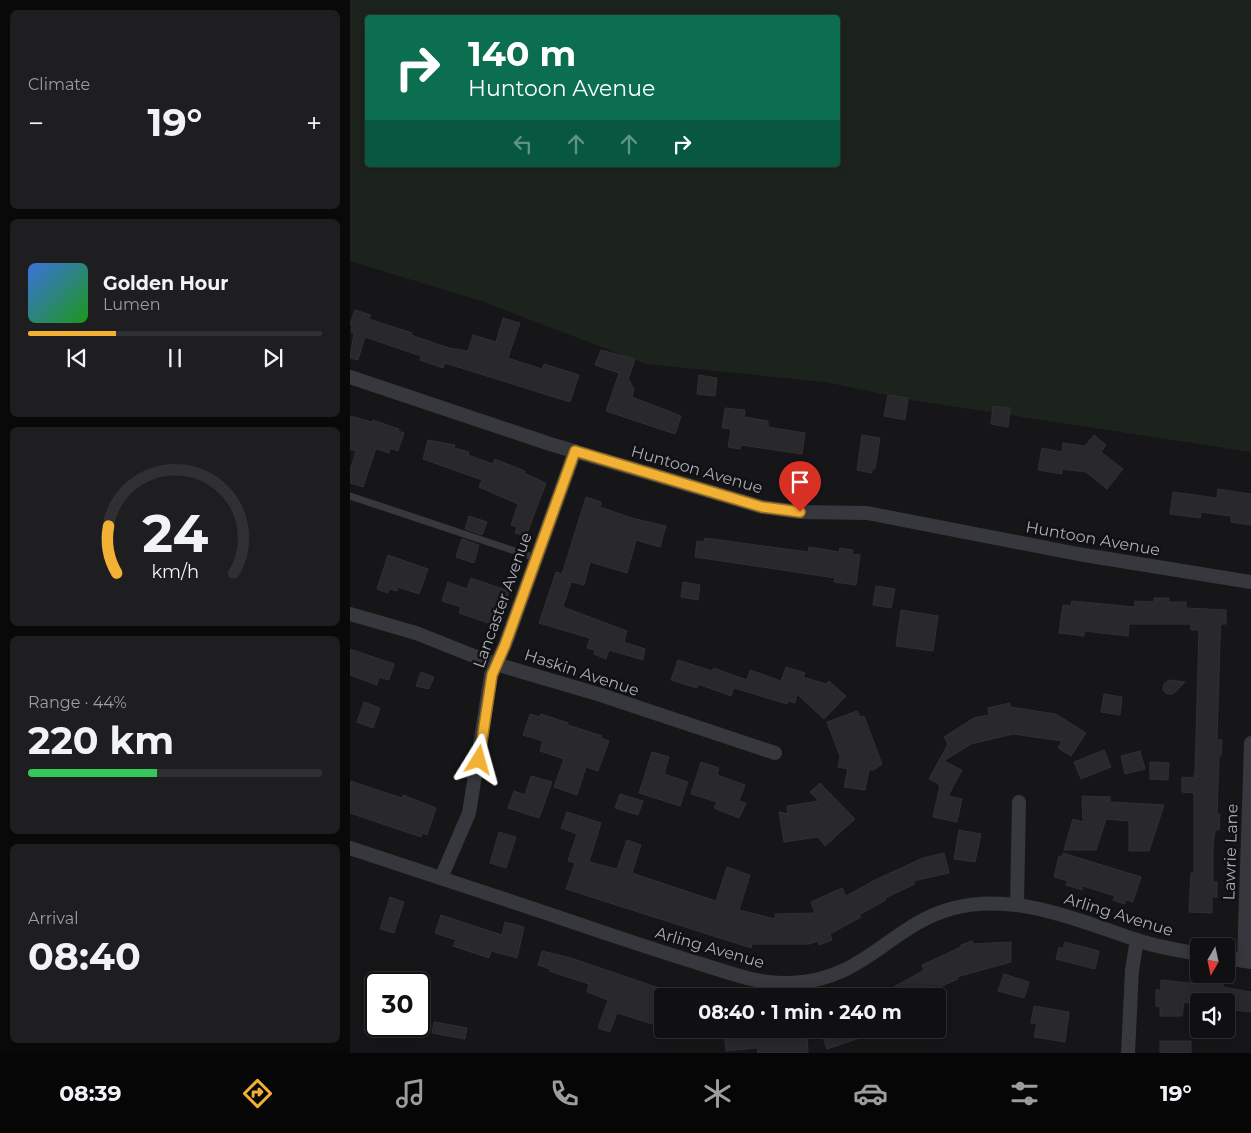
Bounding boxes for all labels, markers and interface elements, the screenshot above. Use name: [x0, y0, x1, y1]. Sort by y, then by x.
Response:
text: 140 m: [468, 32, 576, 75]
icon: right: [385, 35, 450, 100]
text: Climate: [28, 75, 90, 94]
text: Huntoon Avenue: [468, 75, 655, 102]
text: 19°: [148, 99, 203, 146]
text: −: [28, 106, 44, 140]
text: +: [306, 106, 322, 140]
icon: left: [509, 130, 537, 158]
icon: ahead: [562, 130, 590, 158]
icon: ahead: [615, 130, 643, 158]
icon: right: [668, 130, 696, 158]
text: Golden Hour: [103, 272, 229, 295]
text: Lumen: [103, 295, 161, 314]
icon: previous: [63, 344, 91, 372]
icon: pause: [161, 344, 189, 372]
icon: next: [259, 344, 287, 372]
street label: Huntoon Avenue: [629, 442, 765, 497]
pin: [779, 461, 821, 512]
icon: arrive: [786, 468, 814, 496]
text: 24: [142, 502, 208, 565]
street label: Huntoon Avenue: [1024, 517, 1162, 560]
street label: Lancaster Avenue: [469, 530, 536, 671]
text: km/h: [151, 561, 199, 582]
street label: Haskin Avenue: [522, 645, 642, 700]
text: Range · 44%: [28, 693, 127, 712]
text: 220 km: [28, 717, 174, 764]
position arrow: [452, 733, 504, 785]
street label: Lawrie Lane: [1219, 803, 1242, 901]
street label: Arling Avenue: [1062, 889, 1176, 940]
text: Arrival: [28, 909, 78, 928]
street label: Arling Avenue: [653, 923, 767, 972]
text: 08:40: [28, 933, 141, 980]
north arrow: [1190, 938, 1235, 982]
map controls: [1190, 938, 1235, 1038]
speed limit sign: 30: [365, 972, 430, 1037]
button: sound: [1190, 993, 1235, 1038]
text: 08:40 · 1 min · 240 m: [698, 1001, 902, 1024]
icon: directions: [240, 1076, 275, 1111]
icon: music: [393, 1076, 428, 1111]
icon: phone: [547, 1076, 582, 1111]
icon: climate: [700, 1076, 735, 1111]
icon: car: [853, 1076, 888, 1111]
icon: filters: [1007, 1076, 1042, 1111]
text: 08:39: [59, 1080, 121, 1107]
text: 19°: [1160, 1080, 1192, 1107]

